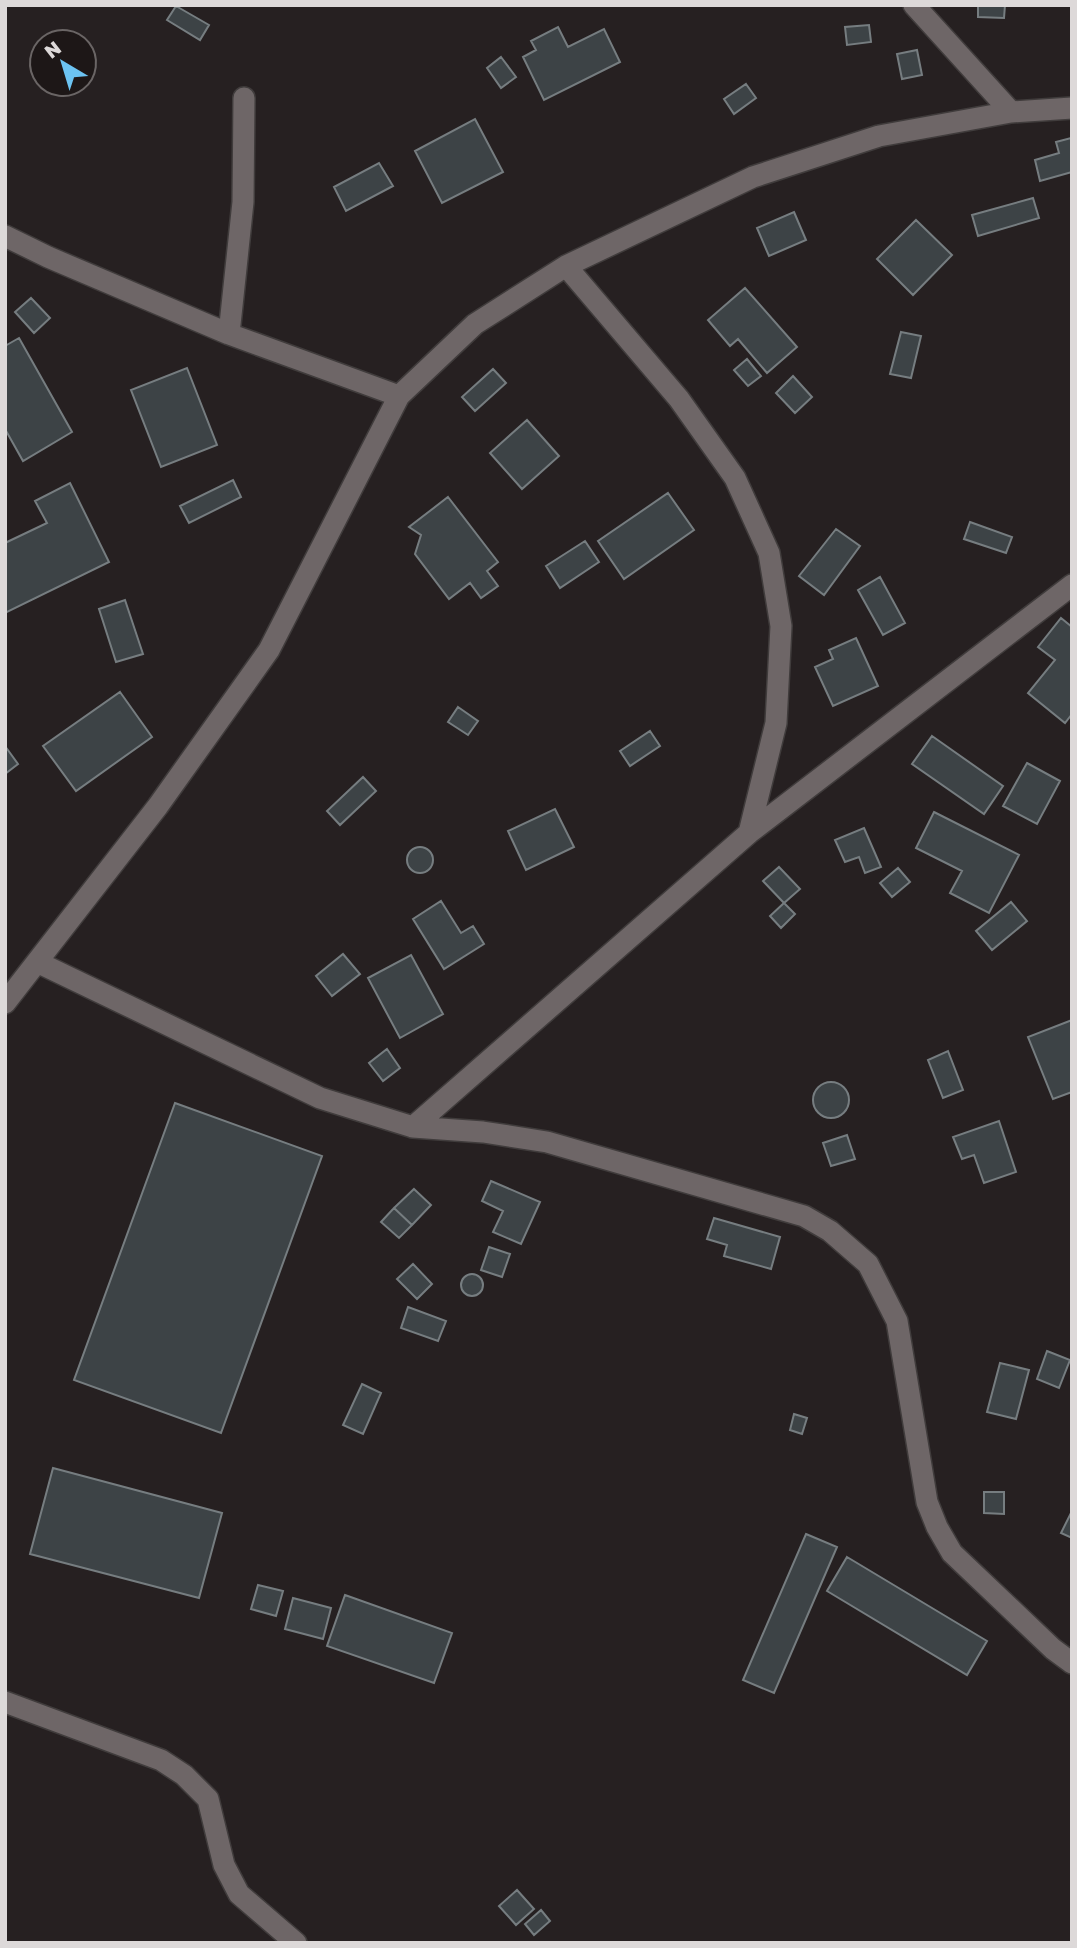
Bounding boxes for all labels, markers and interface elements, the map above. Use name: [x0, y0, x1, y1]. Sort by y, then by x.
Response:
north arrow: [28, 28, 98, 98]
text: N: [39, 36, 65, 63]

